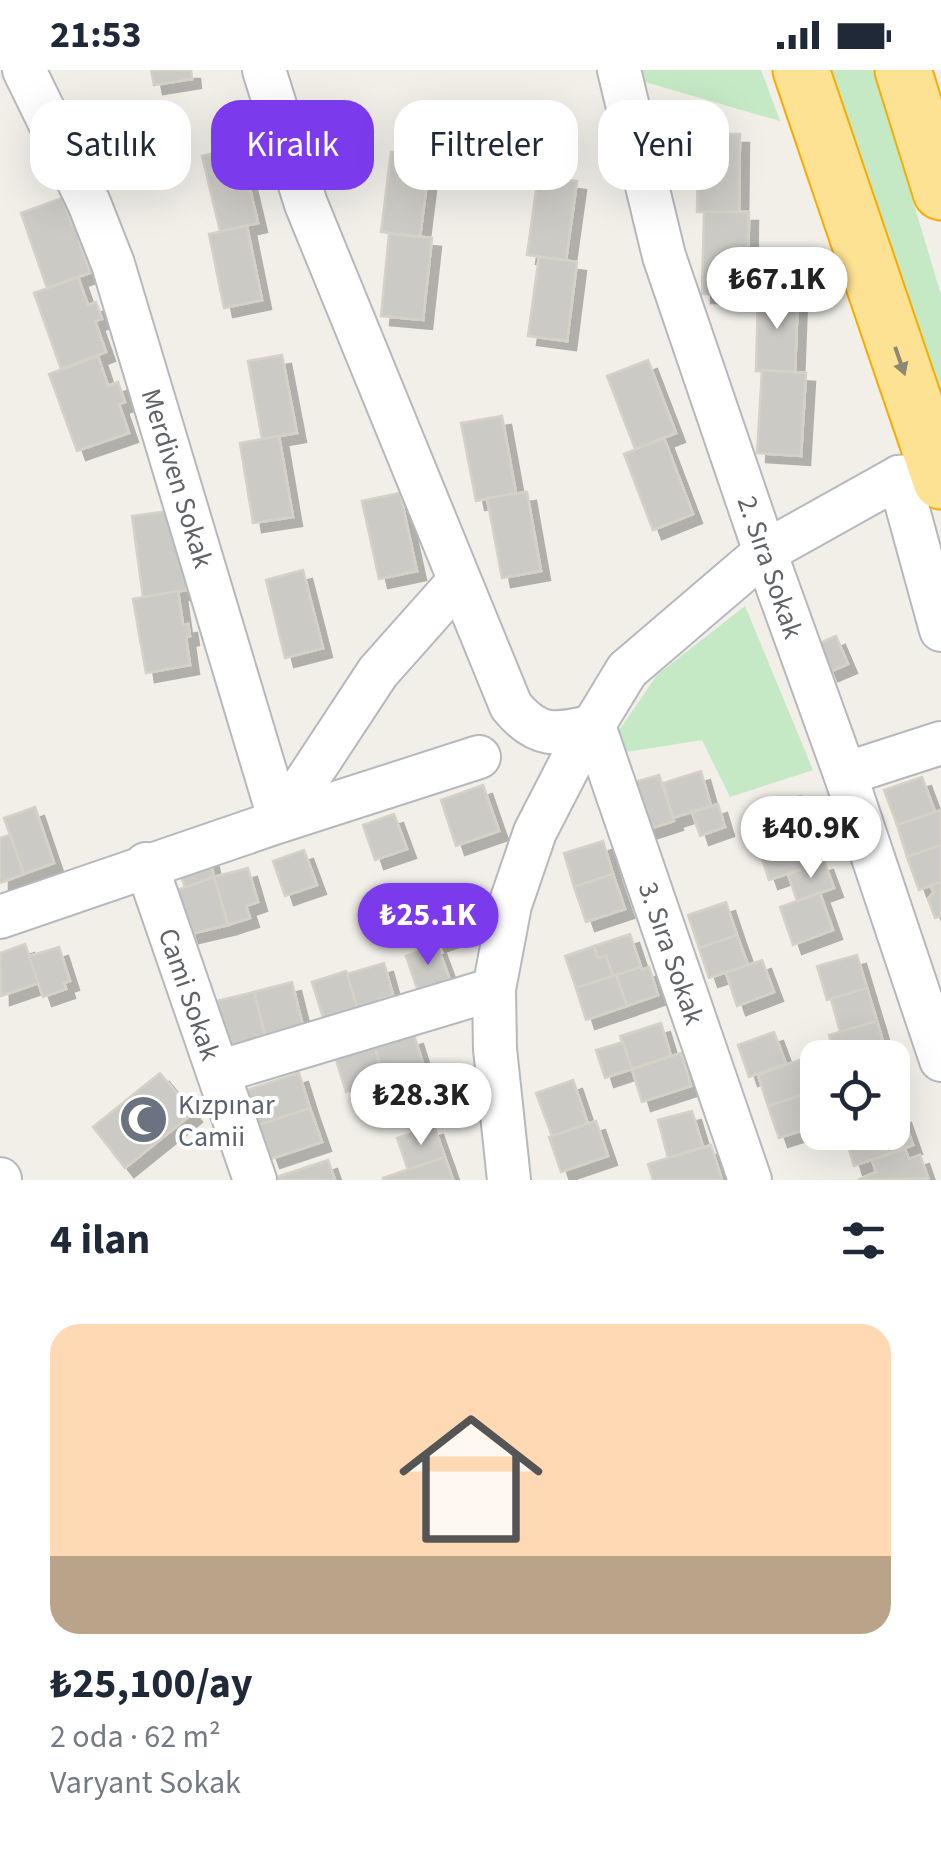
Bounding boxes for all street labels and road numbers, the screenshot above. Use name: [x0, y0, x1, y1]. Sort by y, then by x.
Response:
street label: Merdiven Sokak: [131, 384, 223, 573]
street label: 2. Sıra Sokak: [727, 490, 813, 644]
street label: 3. Sıra Sokak: [628, 876, 714, 1030]
street label: Cami Sokak: [148, 923, 230, 1066]

